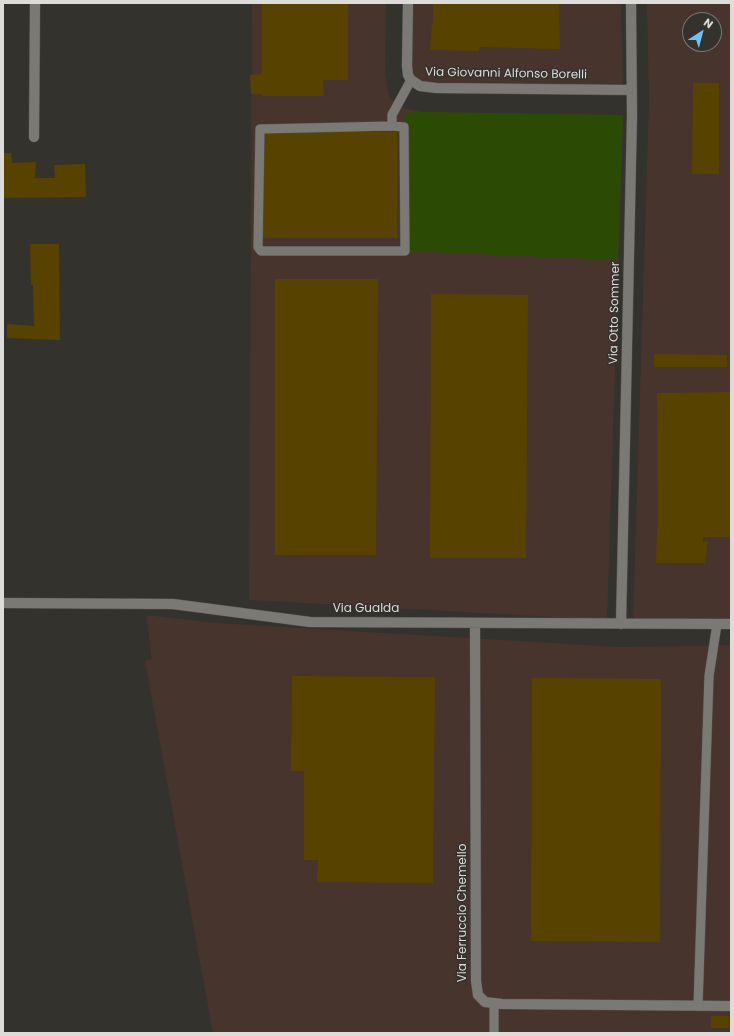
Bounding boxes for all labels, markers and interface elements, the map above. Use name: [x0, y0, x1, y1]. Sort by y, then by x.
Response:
north arrow: [682, 12, 722, 52]
text: N: [700, 14, 717, 32]
street label: Via Giovanni Alfonso Borelli: [425, 65, 587, 83]
street label: Via Otto Sommer: [607, 261, 623, 365]
street label: Via Gualda: [333, 602, 399, 616]
street label: Via Ferruccio Chemello: [456, 844, 470, 982]

